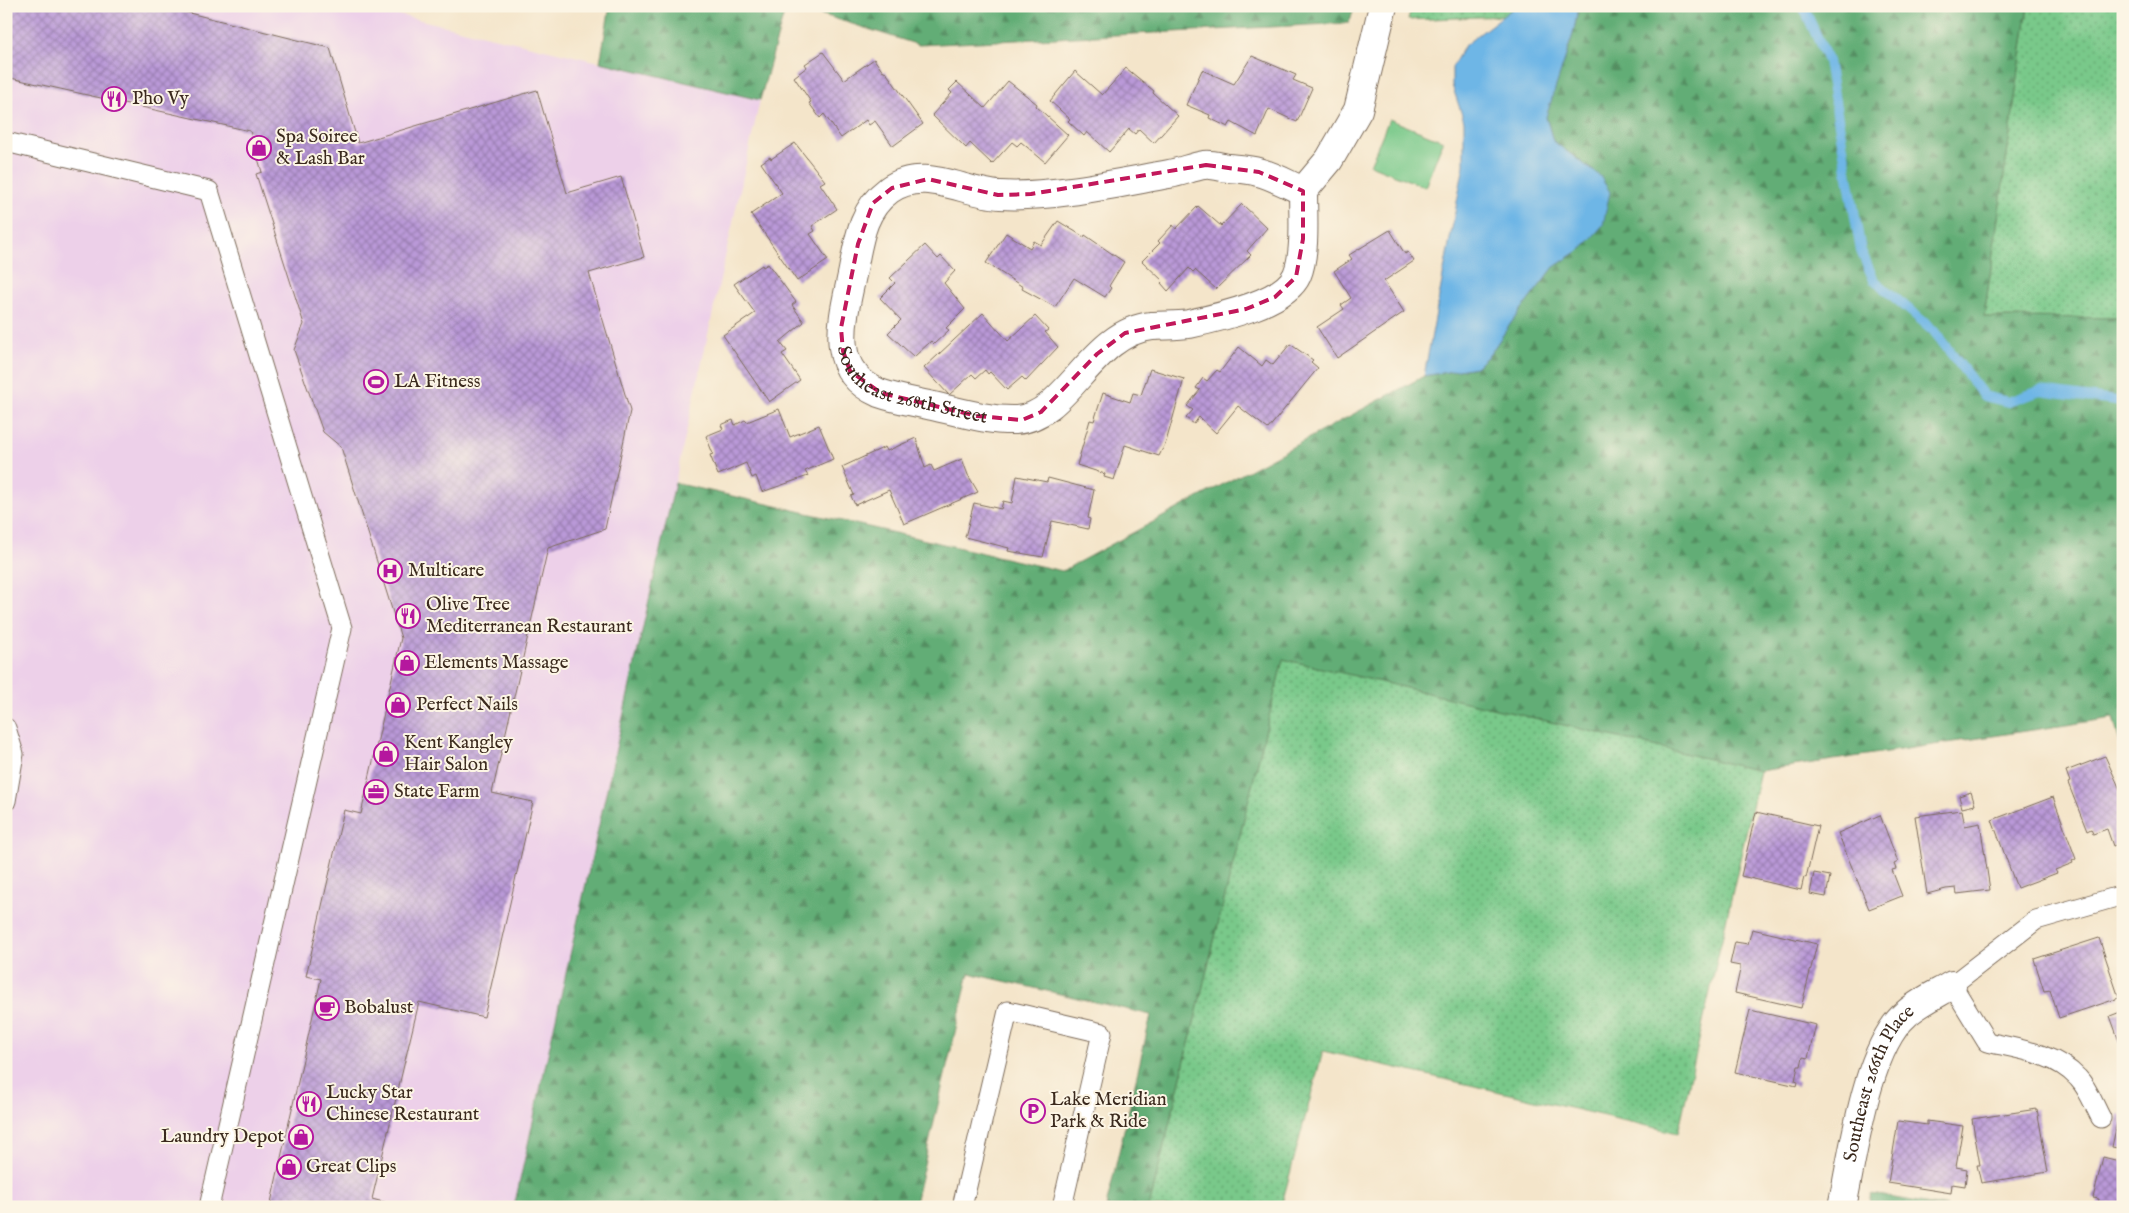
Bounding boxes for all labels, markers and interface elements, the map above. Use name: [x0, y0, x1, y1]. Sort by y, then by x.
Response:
restaurant icon: Pho Vy: [101, 86, 127, 112]
place label: Pho Vy: [132, 87, 190, 111]
place label: Spa Soiree & Lash Bar: [276, 125, 365, 171]
shop icon: Spa Soiree & Lash Bar: [246, 135, 272, 161]
street label: Southeast 268th Street: [831, 344, 989, 430]
sports icon: LA Fitness: [363, 369, 389, 395]
place label: LA Fitness: [394, 370, 480, 394]
hospital icon: Multicare: [377, 558, 403, 584]
place label: Multicare: [408, 559, 485, 583]
place label: Olive Tree Mediterranean Restaurant: [426, 593, 633, 639]
restaurant icon: Olive Tree Mediterranean Restaurant: [395, 603, 421, 629]
shop icon: Elements Massage: [394, 650, 420, 676]
place label: Elements Massage: [424, 651, 569, 675]
shop icon: Perfect Nails: [385, 692, 411, 718]
place label: Perfect Nails: [416, 693, 518, 717]
place label: Kent Kangley Hair Salon: [404, 731, 513, 777]
shop icon: Kent Kangley Hair Salon: [373, 741, 399, 767]
office icon: State Farm: [363, 779, 389, 805]
place label: State Farm: [394, 780, 480, 804]
cafe icon: Bobalust: [314, 995, 340, 1021]
place label: Bobalust: [344, 996, 414, 1020]
street label: Southeast 266th Place: [1839, 1000, 1920, 1164]
place label: Lucky Star Chinese Restaurant: [326, 1081, 480, 1127]
place label: Lake Meridian Park & Ride: [1050, 1088, 1167, 1134]
restaurant icon: Lucky Star Chinese Restaurant: [296, 1091, 322, 1117]
parking icon: Lake Meridian Park & Ride: [1020, 1098, 1046, 1124]
shop icon: Laundry Depot: [288, 1124, 314, 1150]
place label: Laundry Depot: [161, 1125, 284, 1149]
shop icon: Great Clips: [276, 1154, 302, 1180]
place label: Great Clips: [306, 1155, 396, 1179]

